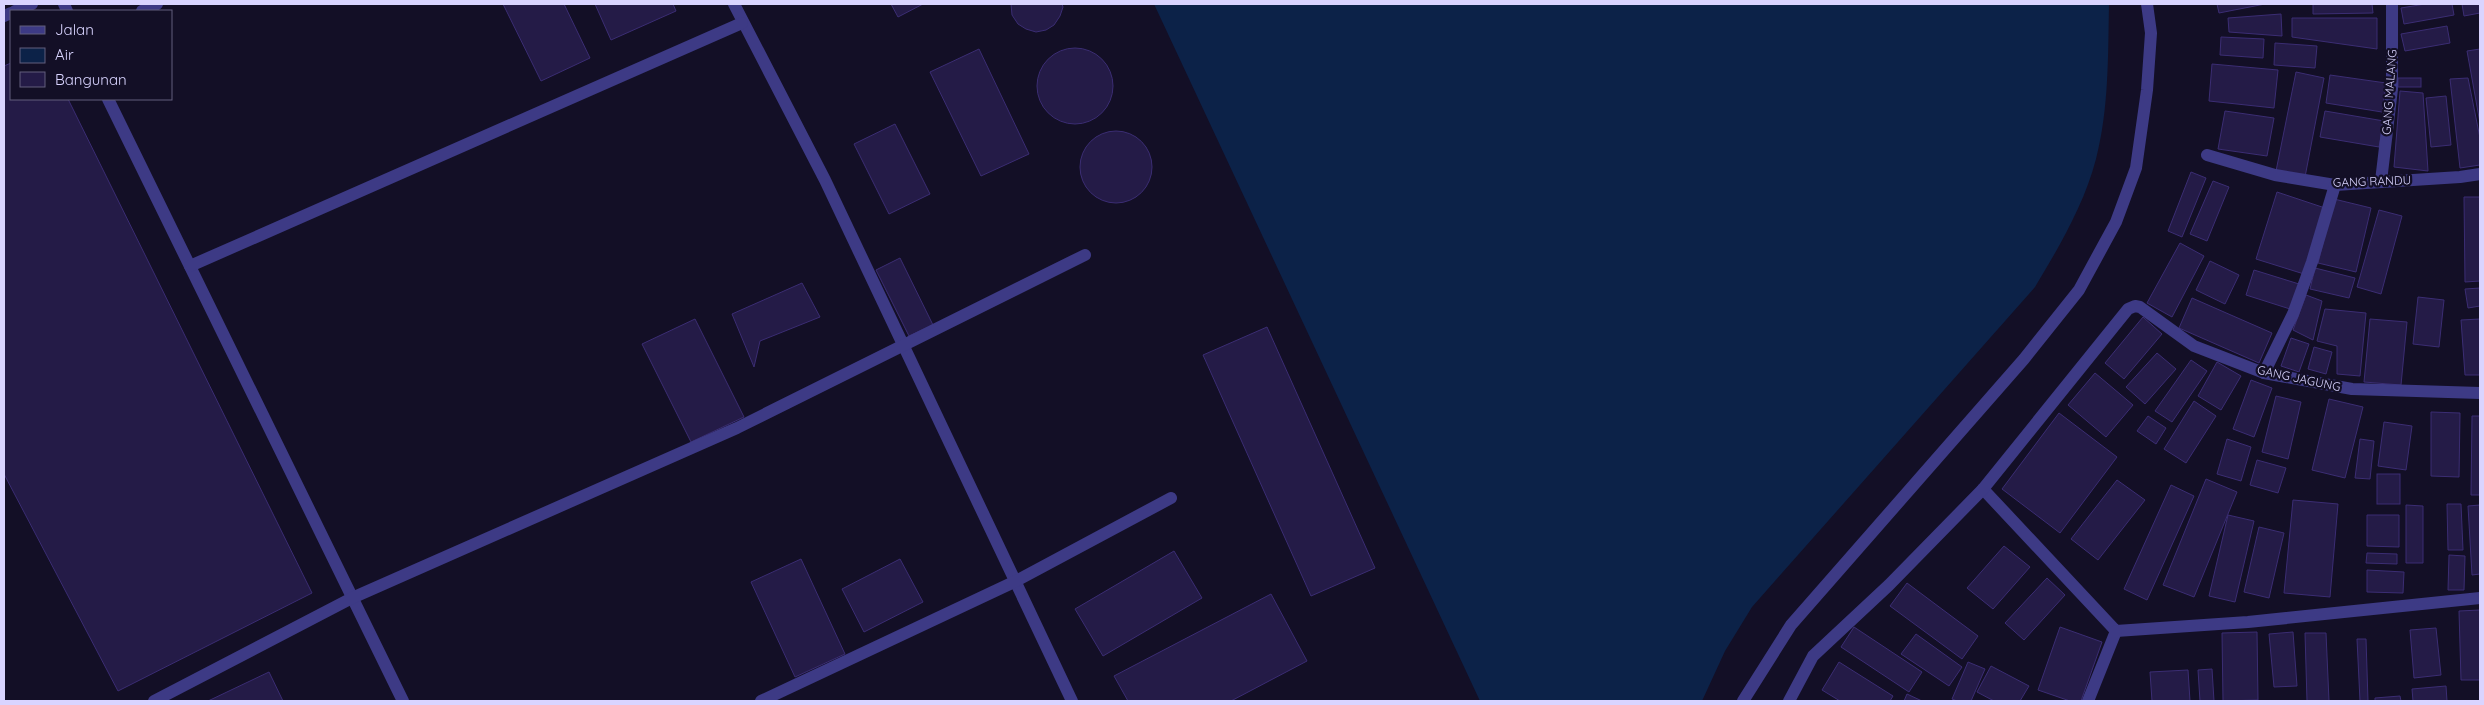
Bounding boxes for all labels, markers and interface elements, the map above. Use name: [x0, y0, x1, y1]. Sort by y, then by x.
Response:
legend: [10, 10, 172, 100]
text: Jalan: [55, 20, 94, 39]
text: Air: [55, 45, 74, 64]
street label: GANG MALANG: [2379, 49, 2399, 135]
text: Bangunan: [55, 70, 127, 89]
street label: GANG RANDU: [2333, 172, 2411, 190]
street label: GANG JAGUNG: [2256, 362, 2342, 394]

